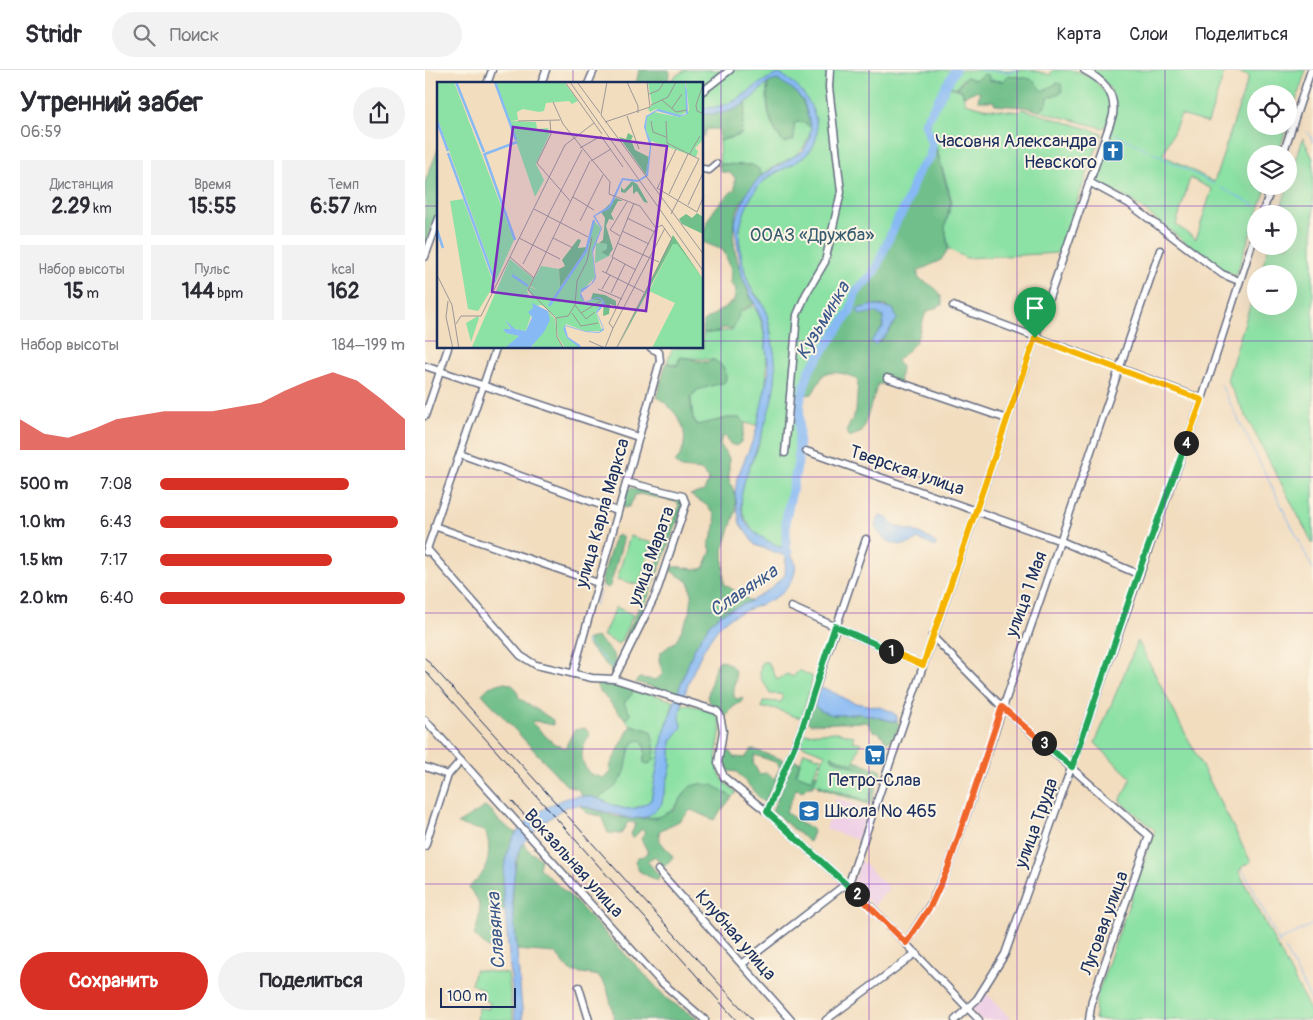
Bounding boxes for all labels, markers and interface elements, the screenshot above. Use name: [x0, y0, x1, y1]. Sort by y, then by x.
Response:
search box: [112, 12, 462, 57]
text: Stridr: [25, 20, 82, 49]
icon: search: [130, 21, 158, 49]
text: Поиск: [170, 23, 219, 47]
text: Карта: [1057, 23, 1101, 46]
text: Слои: [1129, 23, 1167, 46]
text: Поделиться: [1195, 23, 1288, 46]
inset map: [437, 82, 704, 349]
text: Утренний забег: [20, 85, 203, 120]
map controls: [1247, 85, 1297, 315]
button: locate: [1247, 85, 1297, 135]
button: share: [353, 87, 405, 139]
text: 06:59: [20, 122, 61, 142]
place label: Часовня Александра Невского: [935, 130, 1097, 174]
church icon: Часовня Александра Невского: [1101, 139, 1125, 163]
button: layers: [1247, 145, 1297, 195]
text: Дистанция: [50, 176, 113, 193]
text: Время: [194, 176, 231, 193]
text: Темп: [328, 176, 359, 193]
text: 2.29: [51, 193, 90, 220]
text: 15:55: [189, 193, 236, 220]
text: 6:57: [310, 193, 350, 220]
text: km: [90, 200, 112, 217]
text: /km: [350, 200, 377, 217]
button: +: [1247, 205, 1297, 255]
park label: ООАЗ «Дружба»: [750, 224, 874, 247]
text: Набор высоты: [38, 261, 125, 278]
text: Пульс: [195, 261, 230, 278]
text: kcal: [332, 261, 355, 278]
button: −: [1247, 265, 1297, 315]
water label: Кузьминка: [790, 276, 856, 364]
text: 15: [64, 278, 84, 305]
text: 144: [182, 278, 214, 305]
text: 162: [327, 278, 360, 305]
text: m: [84, 285, 99, 302]
text: bpm: [214, 285, 243, 302]
pin: [1014, 287, 1056, 338]
icon: arrive: [1021, 294, 1049, 322]
text: Набор высоты: [20, 335, 119, 355]
text: 184–199 m: [332, 335, 405, 355]
pin: 4: [1173, 430, 1199, 456]
text: 4: [1182, 435, 1191, 452]
street label: улица Карла Маркса: [570, 436, 635, 591]
street label: Тверская улица: [846, 440, 967, 501]
text: 500 m: [20, 474, 68, 494]
text: 7:08: [100, 474, 132, 494]
street label: улица Марата: [622, 503, 680, 610]
text: 1.0 km: [20, 512, 65, 532]
text: 6:43: [100, 512, 132, 532]
street label: улица 1 Мая: [1000, 548, 1053, 641]
text: 1.5 km: [20, 550, 63, 570]
text: 7:17: [100, 550, 127, 570]
water label: Славянка: [705, 559, 783, 622]
text: 2.0 km: [20, 588, 68, 608]
text: 6:40: [100, 588, 134, 608]
pin: 1: [879, 638, 903, 664]
text: 1: [889, 643, 894, 660]
pin: 3: [1031, 730, 1057, 756]
text: 3: [1041, 735, 1048, 752]
supermarket icon: Петро-Слав: [863, 743, 887, 767]
place label: Петро-Слав: [829, 769, 921, 792]
street label: улица Труда: [1009, 775, 1063, 872]
school or university icon: Школа № 465: [797, 799, 821, 823]
place label: Школа № 465: [825, 800, 937, 823]
street label: Вокзальная улица: [519, 804, 629, 922]
street label: Луговая улица: [1075, 868, 1134, 979]
pin: 2: [845, 882, 869, 906]
street label: Клубная улица: [690, 885, 781, 985]
text: 2: [854, 886, 861, 903]
water label: Славянка: [481, 891, 511, 970]
button: Сохранить: [20, 952, 208, 1010]
button: Поделиться: [218, 952, 405, 1010]
scale bar: [440, 985, 516, 1008]
text: 100 m: [447, 988, 487, 1005]

